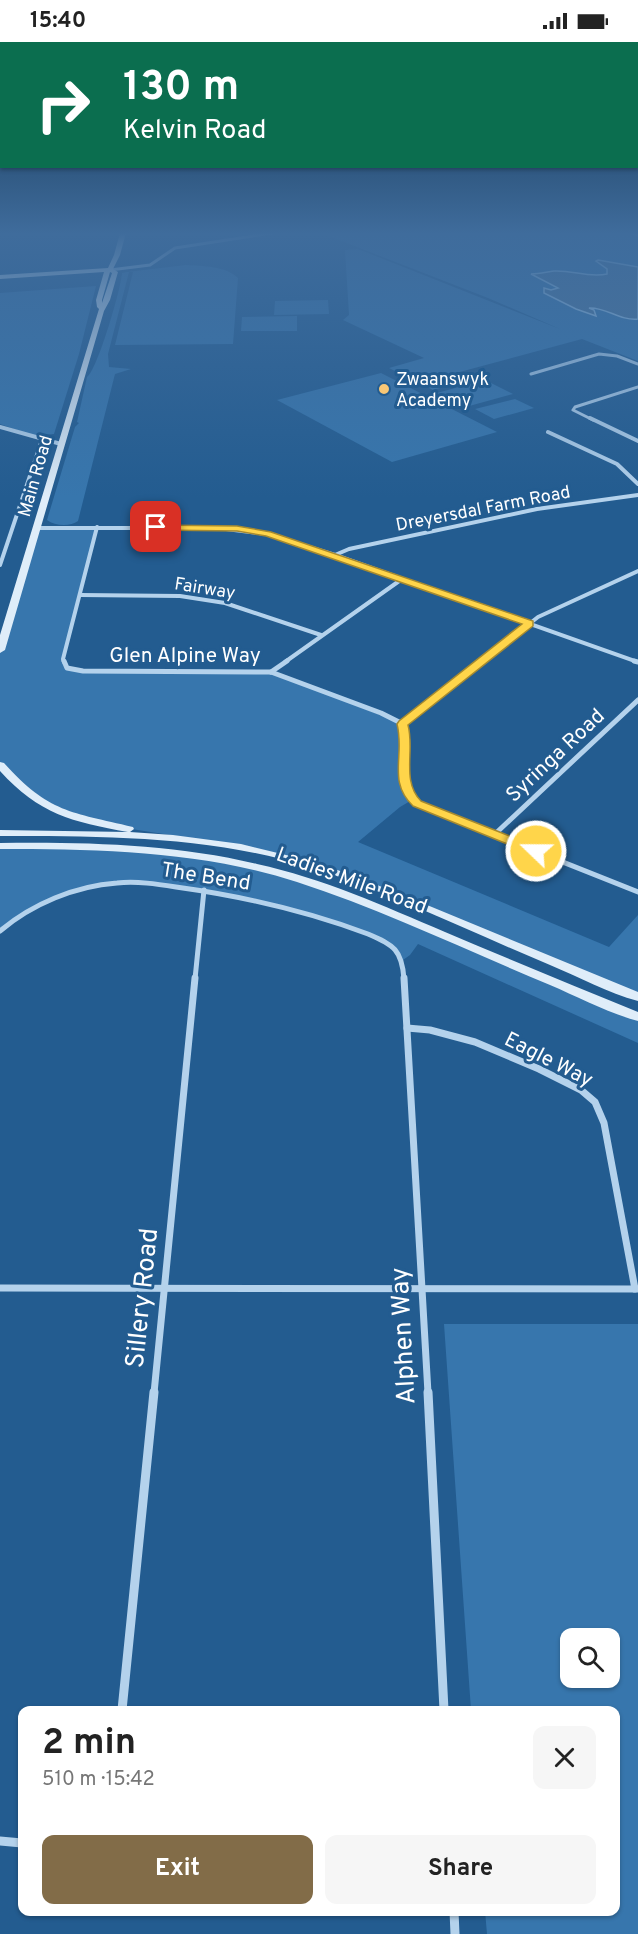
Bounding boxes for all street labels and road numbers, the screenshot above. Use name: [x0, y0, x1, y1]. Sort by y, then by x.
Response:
street label: Main Road: [14, 433, 59, 520]
street label: Dreyersdal Farm Road: [394, 481, 573, 538]
street label: Fairway: [173, 573, 237, 606]
street label: Glen Alpine Way: [109, 643, 261, 670]
street label: Syringa Road: [501, 703, 611, 809]
street label: Ladies Mile Road: [272, 842, 431, 921]
street label: The Bend: [159, 857, 252, 898]
street label: Eagle Way: [499, 1026, 597, 1094]
street label: Sillery Road: [120, 1227, 167, 1370]
street label: Alphen Way: [384, 1266, 425, 1405]

